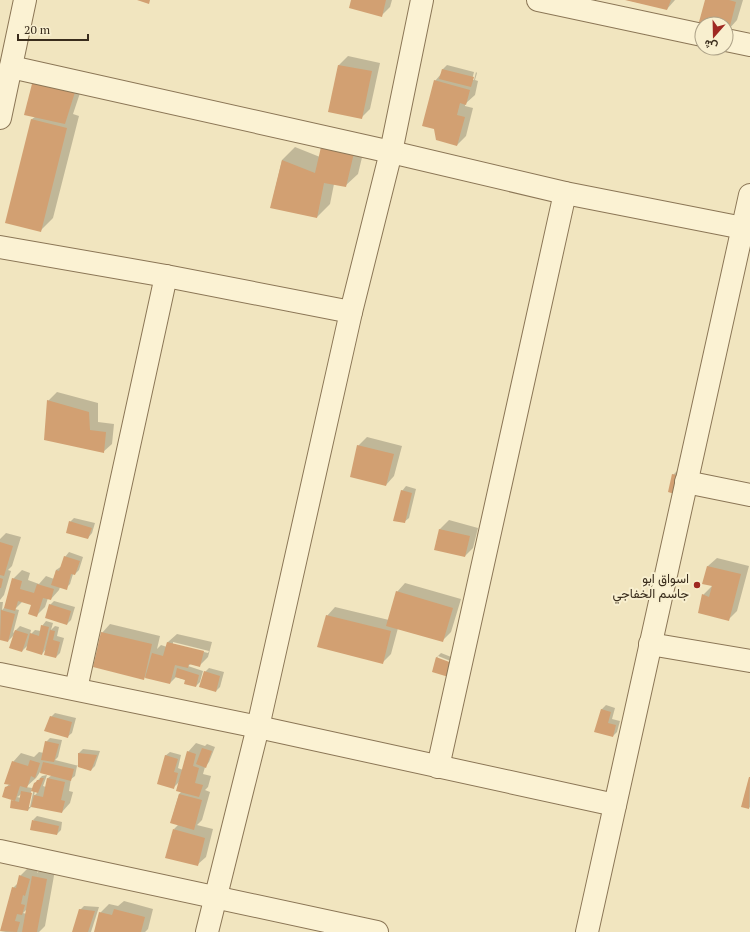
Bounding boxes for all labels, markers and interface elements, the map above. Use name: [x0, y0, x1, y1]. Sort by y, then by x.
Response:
scale bar: [18, 16, 88, 42]
north arrow: [694, 16, 734, 56]
text: 20 m: [24, 22, 51, 37]
text: ش: [702, 37, 719, 54]
place label: اسواق ابو جاسم الخفاجي: [613, 569, 689, 604]
marker: اسواق ابو جاسم الخفاجي: [692, 580, 702, 590]

